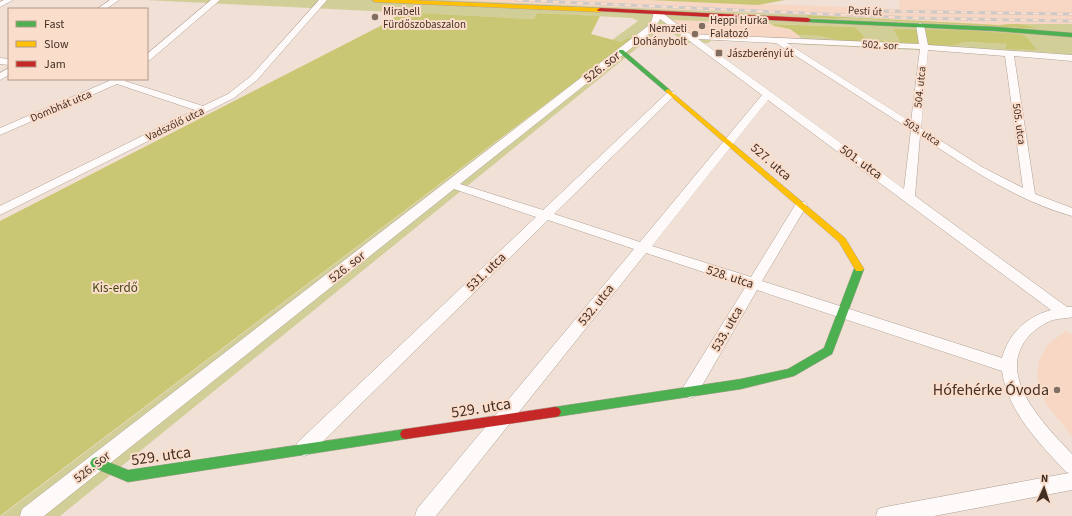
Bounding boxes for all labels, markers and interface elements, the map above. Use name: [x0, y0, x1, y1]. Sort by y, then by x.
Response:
street label: Pesti út: [848, 3, 883, 19]
place label: Mirabell Fürdőszobaszalon: [383, 4, 466, 32]
legend: [8, 8, 148, 80]
marker: Mirabell Fürdőszobaszalon: [370, 12, 380, 22]
place label: Heppi Hurka Falatozó: [710, 13, 768, 41]
text: Fast: [44, 16, 64, 33]
place label: Nemzeti Dohánybolt: [633, 21, 687, 49]
marker: Heppi Hurka Falatozó: [697, 21, 707, 31]
marker: Nemzeti Dohánybolt: [690, 29, 700, 39]
text: Slow: [44, 36, 69, 53]
street label: 502. sor: [862, 37, 898, 53]
place label: Jászberényi út: [727, 46, 794, 61]
street label: 526. sor: [580, 47, 625, 87]
marker: Jászberényi út: [714, 48, 724, 58]
text: Jam: [44, 56, 66, 73]
street label: 504. utca: [910, 66, 930, 108]
street label: Dombhát utca: [28, 86, 94, 126]
street label: 505. utca: [1009, 102, 1029, 146]
street label: Vadszőlő utca: [143, 103, 207, 145]
street label: 503. utca: [901, 114, 943, 150]
street label: 527. utca: [747, 139, 795, 185]
street label: 501. utca: [836, 140, 886, 184]
street label: 526. sor: [325, 247, 370, 287]
street label: 531. utca: [462, 249, 510, 295]
street label: 528. utca: [704, 261, 756, 293]
park label: Kis-erdő: [92, 279, 138, 297]
street label: 532. utca: [574, 280, 618, 330]
street label: 533. utca: [707, 303, 747, 355]
place label: Hófehérke Óvoda: [933, 379, 1049, 401]
marker: Hófehérke Óvoda: [1052, 385, 1062, 395]
street label: 529. utca: [450, 392, 512, 424]
street label: 529. utca: [130, 441, 192, 471]
street label: 526. sor: [70, 447, 115, 487]
north arrow: [1024, 468, 1064, 508]
text: N: [1040, 471, 1049, 486]

